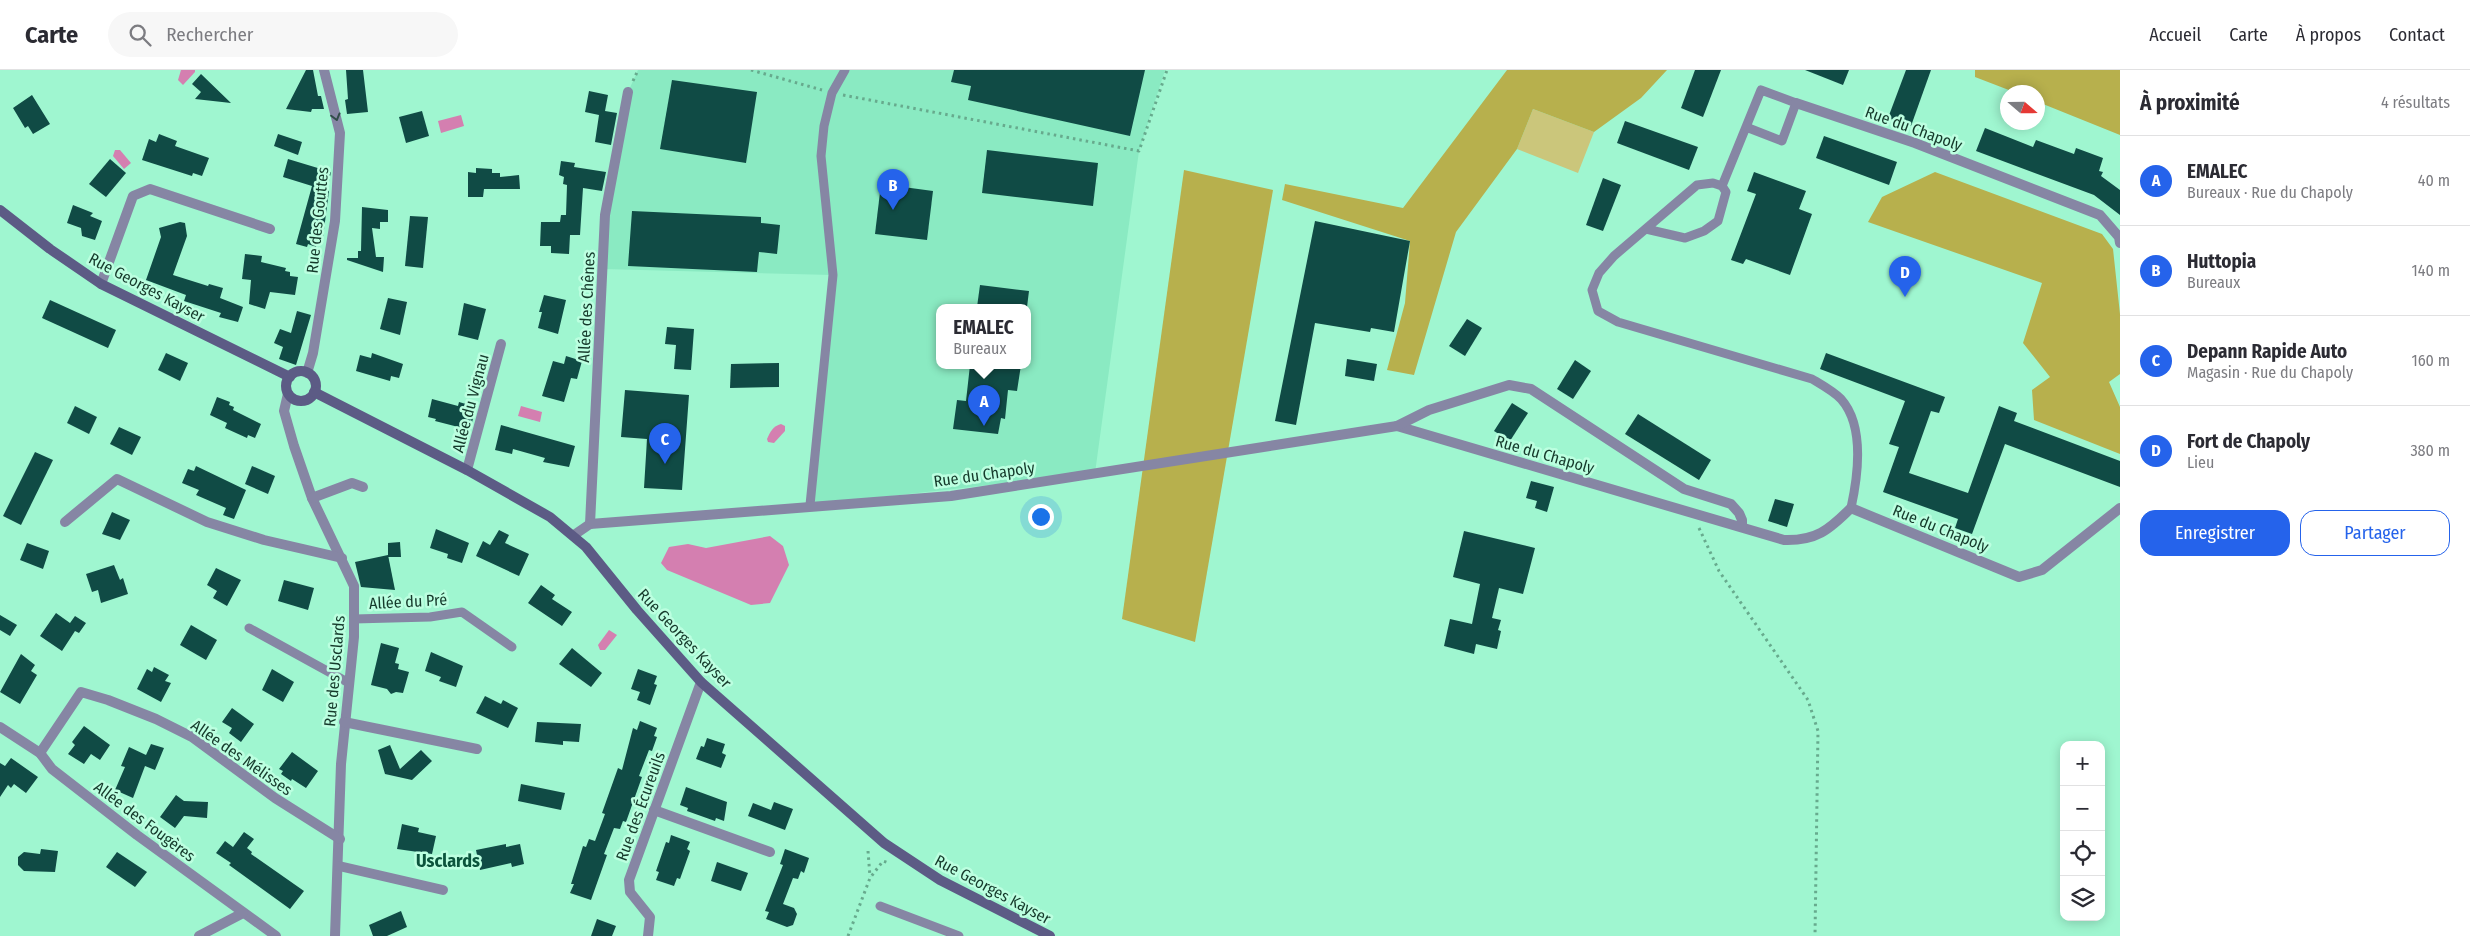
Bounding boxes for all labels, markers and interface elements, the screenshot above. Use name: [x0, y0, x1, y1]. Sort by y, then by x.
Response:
search box: [108, 12, 458, 57]
text: Carte: [25, 21, 78, 49]
icon: search: [126, 21, 154, 49]
text: Rechercher: [166, 23, 253, 46]
text: Accueil: [2149, 24, 2201, 46]
text: Carte: [2229, 24, 2268, 46]
text: À propos: [2296, 24, 2361, 46]
text: Contact: [2389, 24, 2445, 46]
north arrow: [2000, 85, 2045, 130]
text: À proximité: [2140, 90, 2240, 116]
text: 4 résultats: [2381, 93, 2450, 112]
street label: Rue du Chapoly: [1863, 102, 1966, 155]
one-way arrow: [330, 113, 341, 122]
text: EMALEC: [2187, 160, 2248, 183]
street label: Rue des Gouttes: [302, 166, 333, 274]
pin: B: [877, 169, 909, 210]
text: A: [2152, 171, 2160, 190]
text: 40 m: [2418, 171, 2450, 190]
text: Bureaux · Rue du Chapoly: [2187, 183, 2353, 202]
street label: Rue Georges Kayser: [86, 249, 208, 326]
text: Huttopia: [2187, 250, 2256, 273]
street label: Allée des Chênes: [574, 251, 599, 363]
pin: D: [1889, 256, 1921, 297]
text: B: [2152, 261, 2160, 280]
text: 140 m: [2412, 261, 2450, 280]
text: Bureaux: [2187, 273, 2240, 292]
popup: [936, 304, 1031, 369]
text: EMALEC: [953, 316, 1014, 339]
text: Bureaux: [953, 339, 1006, 358]
text: Depann Rapide Auto: [2187, 340, 2347, 363]
text: C: [2152, 351, 2160, 370]
text: 160 m: [2411, 351, 2450, 370]
street label: Allée du Vignau: [448, 352, 493, 455]
text: Magasin · Rue du Chapoly: [2187, 363, 2353, 382]
pin: A: [968, 385, 1000, 426]
pin: C: [649, 423, 681, 464]
text: Fort de Chapoly: [2187, 430, 2310, 453]
street label: Rue du Chapoly: [1493, 431, 1597, 478]
text: D: [2151, 441, 2161, 460]
text: 380 m: [2410, 441, 2450, 460]
text: Lieu: [2187, 453, 2214, 472]
street label: Rue du Chapoly: [932, 458, 1037, 491]
street label: Rue du Chapoly: [1890, 501, 1992, 557]
your location: [1028, 504, 1054, 530]
button: Enregistrer: [2140, 510, 2290, 556]
button: Partager: [2300, 510, 2450, 556]
street label: Rue Georges Kayser: [634, 585, 736, 692]
street label: Allée du Pré: [369, 590, 448, 613]
street label: Rue des Usclards: [320, 615, 349, 727]
street label: Allée des Mélisses: [187, 715, 296, 799]
map controls: [2060, 741, 2105, 921]
button: +: [2060, 741, 2105, 786]
street label: Rue des Écureuils: [612, 749, 669, 863]
street label: Allée des Fougères: [90, 777, 199, 866]
button: −: [2060, 786, 2105, 831]
button: locate: [2060, 831, 2105, 876]
district label: Usclards: [416, 850, 480, 872]
street label: Rue Georges Kayser: [932, 851, 1054, 928]
button: layers: [2060, 876, 2105, 921]

